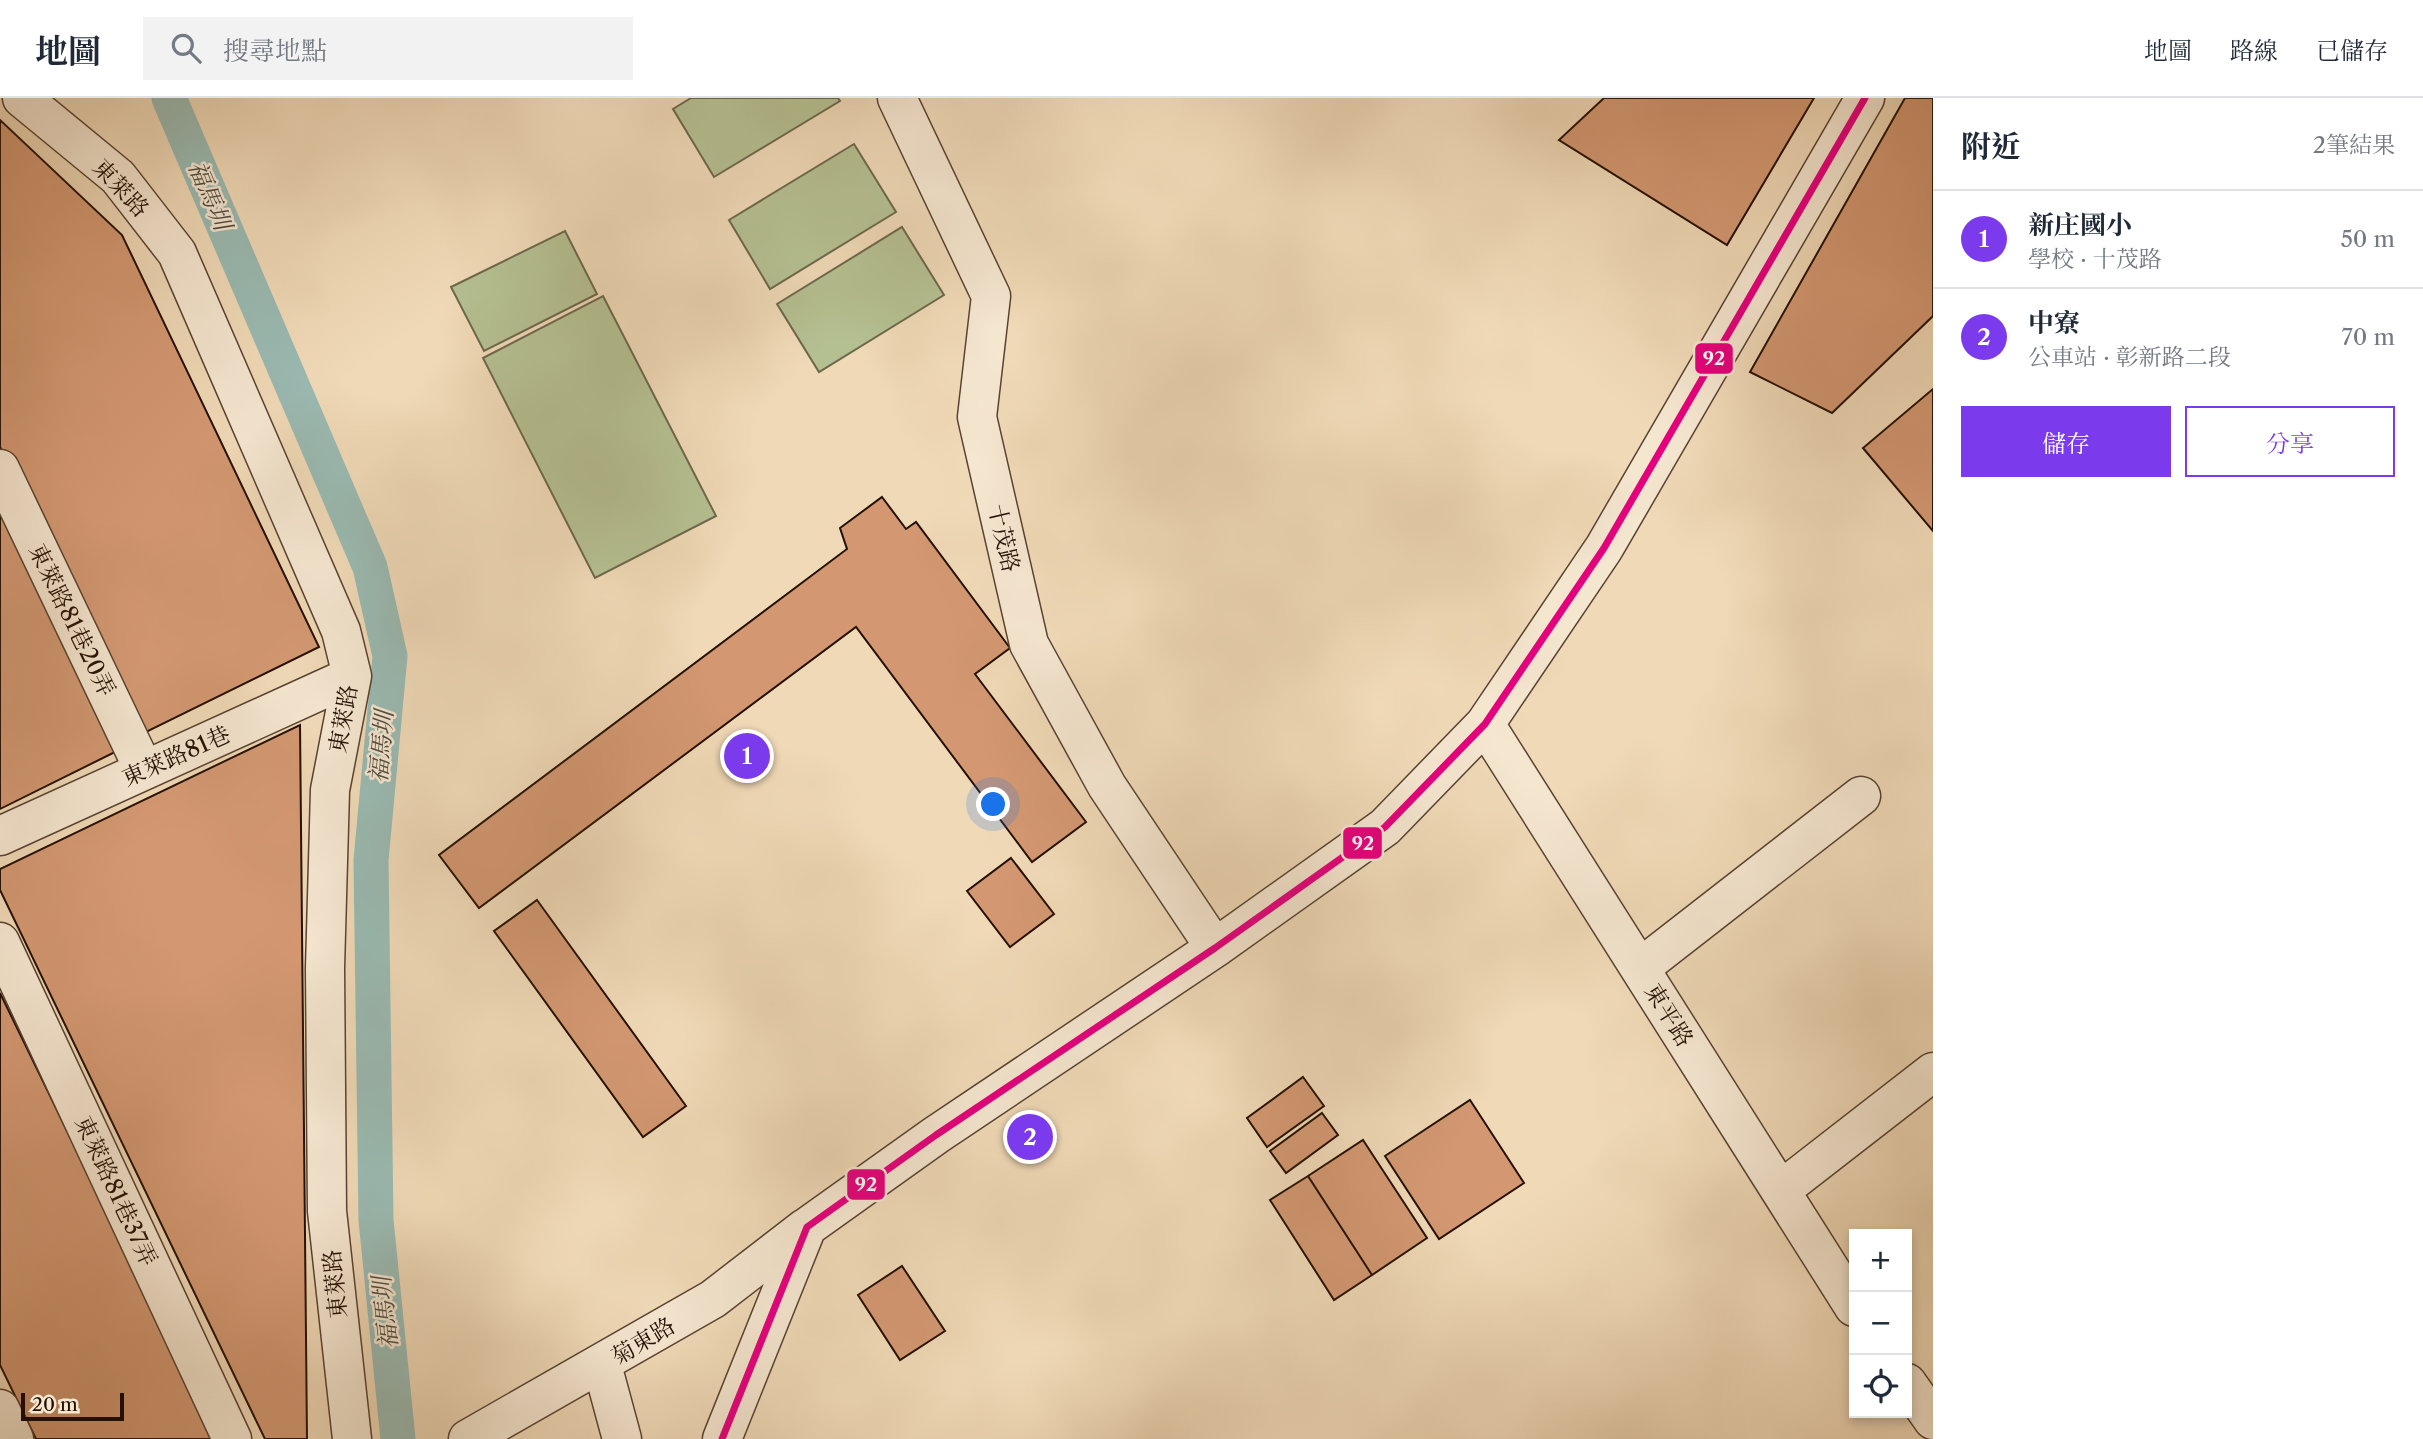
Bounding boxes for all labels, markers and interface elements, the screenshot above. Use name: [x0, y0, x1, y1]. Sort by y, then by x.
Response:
search box: [143, 17, 633, 80]
icon: search: [167, 29, 205, 67]
text: 地圖: [35, 31, 101, 72]
text: 搜尋地點: [223, 35, 327, 67]
text: 地圖: [2144, 36, 2192, 65]
text: 路線: [2230, 36, 2278, 65]
text: 已儲存: [2316, 36, 2388, 65]
text: 附近: [1961, 128, 2021, 165]
text: 2筆結果: [2313, 131, 2395, 159]
street label: 東萊路: [87, 153, 155, 223]
water label: 福馬圳: [183, 156, 239, 237]
text: 新庄國小: [2028, 209, 2132, 241]
text: 1: [1979, 225, 1989, 253]
text: 50 m: [2340, 225, 2395, 253]
text: 學校 · 十茂路: [2028, 245, 2162, 273]
text: 中寮: [2028, 307, 2080, 339]
text: 2: [1977, 323, 1991, 351]
text: 70 m: [2342, 323, 2395, 351]
line badge: 92: [1694, 342, 1734, 375]
text: 公車站 · 彰新路二段: [2028, 343, 2231, 371]
text: 92: [1703, 347, 1725, 370]
button: 儲存: [1961, 406, 2171, 477]
button: 分享: [2185, 406, 2395, 477]
street label: 十茂路: [983, 501, 1025, 575]
street label: 東萊路81巷20弄: [23, 539, 121, 701]
street label: 東萊路: [323, 683, 363, 755]
water label: 福馬圳: [363, 706, 399, 784]
street label: 東萊路81巷: [118, 720, 234, 792]
pin: 1: [724, 730, 770, 782]
your location: [976, 787, 1010, 821]
line badge: 92: [1342, 826, 1383, 860]
text: 92: [1352, 832, 1374, 855]
street label: 東平路: [1639, 978, 1699, 1052]
pin: 2: [1007, 1111, 1053, 1163]
street label: 東萊路81巷37弄: [69, 1112, 163, 1270]
line badge: 92: [846, 1168, 886, 1201]
text: 92: [855, 1173, 877, 1196]
map controls: [1849, 1229, 1912, 1418]
button: +: [1849, 1229, 1912, 1292]
street label: 東萊路: [317, 1248, 353, 1320]
water label: 福馬圳: [366, 1272, 403, 1350]
button: −: [1849, 1292, 1912, 1355]
street label: 菊東路: [606, 1311, 680, 1371]
button: locate: [1849, 1355, 1912, 1418]
scale bar: [21, 1390, 124, 1422]
text: 20 m: [32, 1393, 78, 1416]

